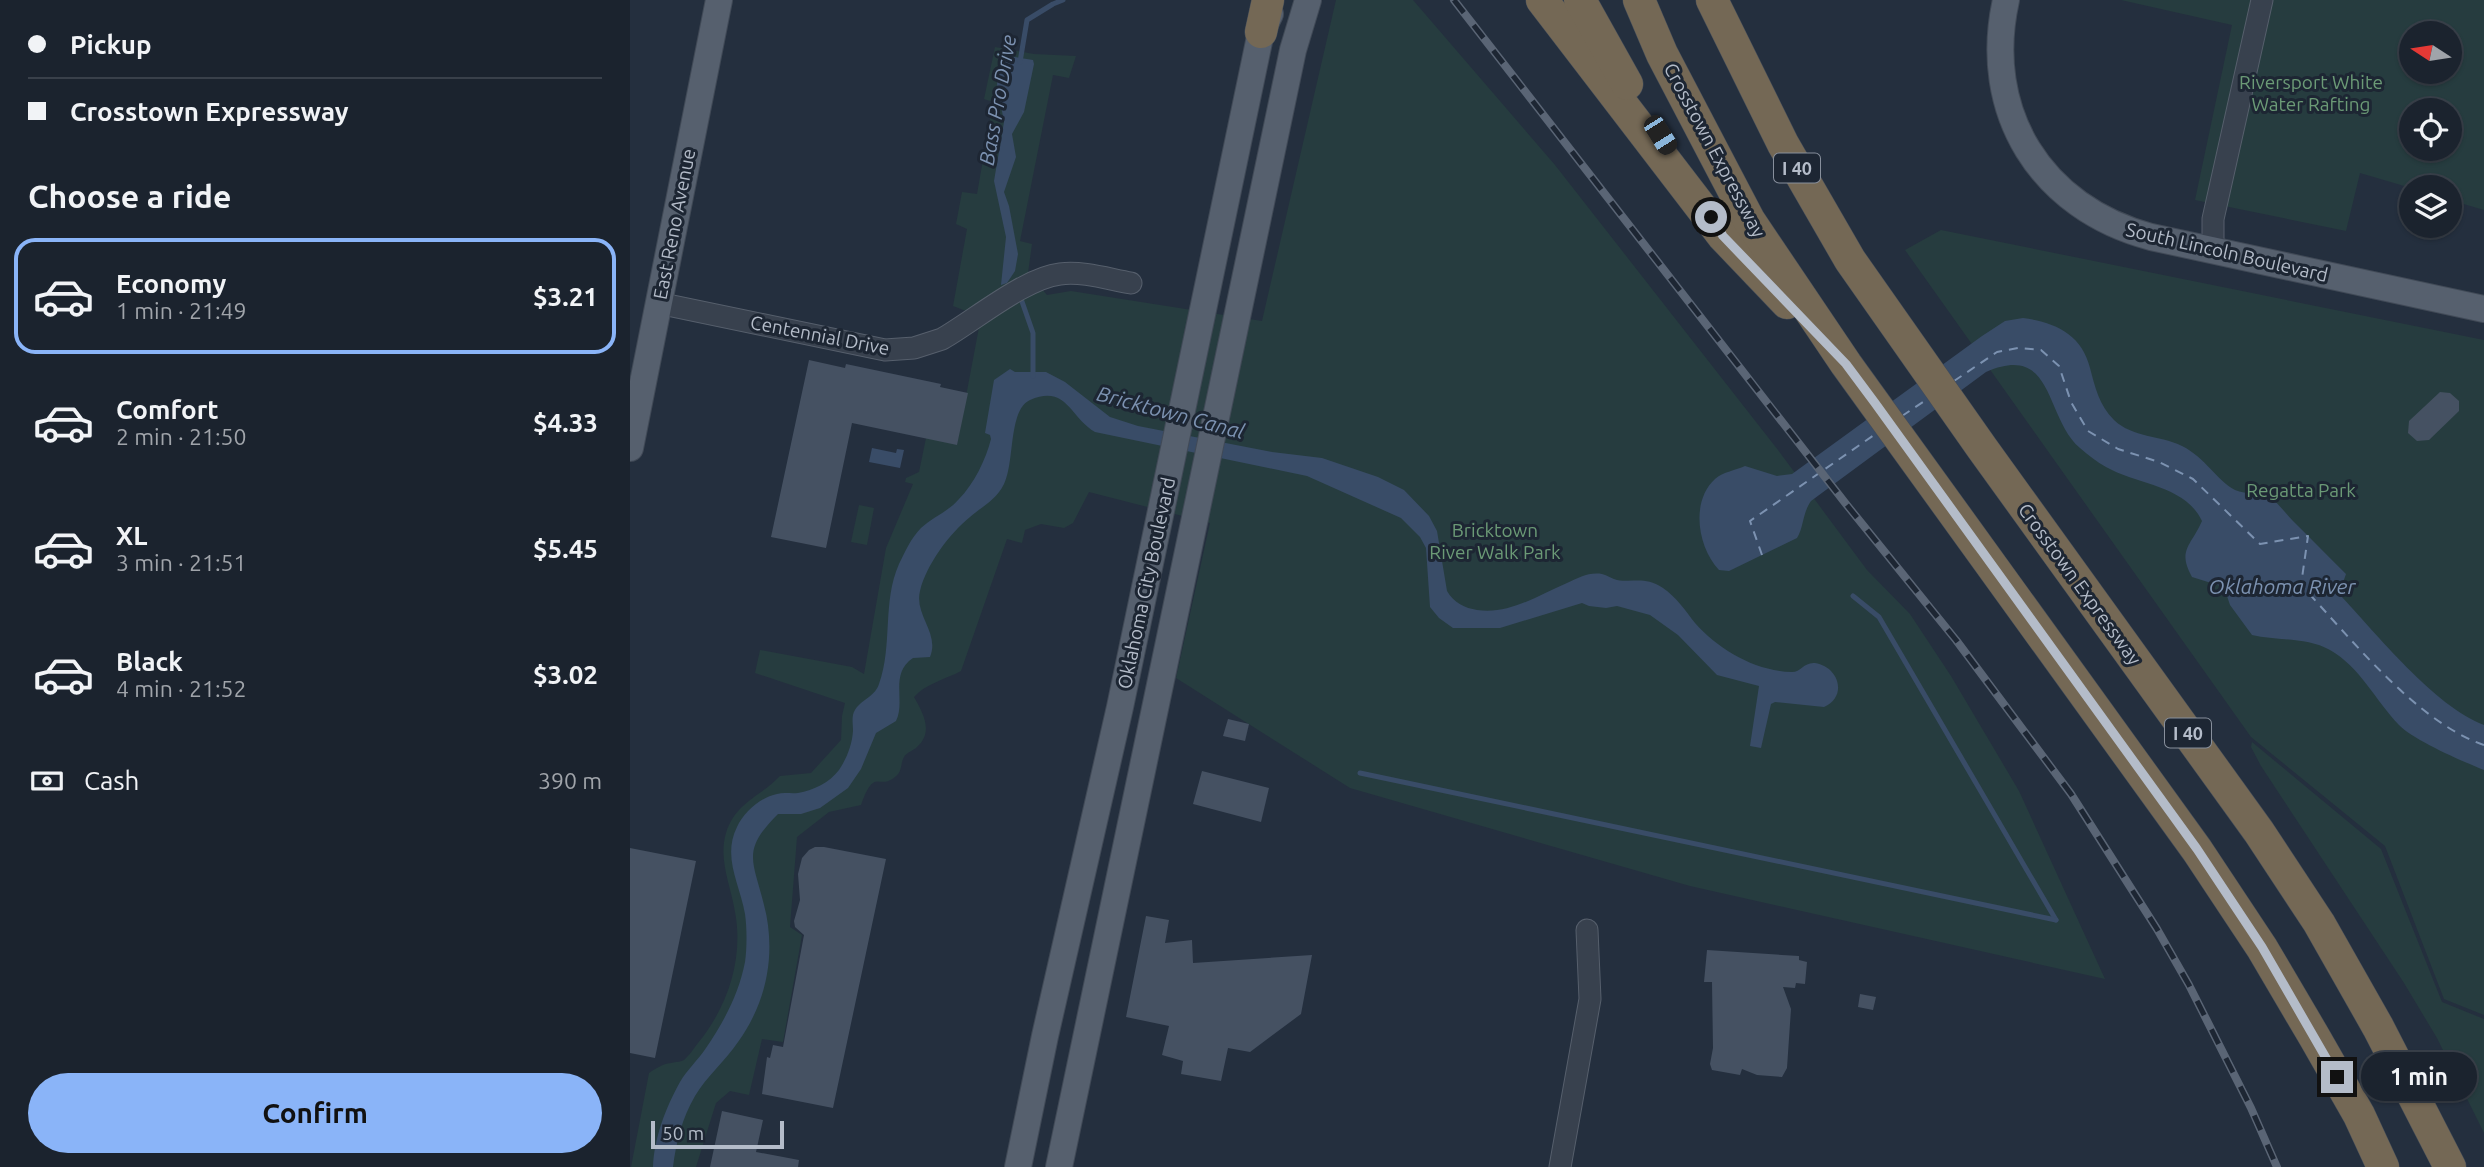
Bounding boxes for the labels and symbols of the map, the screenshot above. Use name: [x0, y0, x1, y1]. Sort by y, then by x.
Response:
north arrow: [2399, 21, 2462, 84]
water label: Bass Pro Drive: [974, 33, 1020, 167]
street label: Crosstown Expressway: [1660, 59, 1770, 241]
park label: Riversport White Water Rafting: [2239, 71, 2383, 115]
car: [1640, 112, 1681, 158]
street label: East Reno Avenue: [649, 147, 699, 301]
road number: I 40: [1774, 154, 1820, 182]
route start: [1695, 201, 1727, 233]
street label: South Lincoln Boulevard: [2124, 218, 2330, 286]
street label: Centennial Drive: [749, 311, 891, 359]
water label: Bricktown Canal: [1094, 381, 1248, 443]
street label: Oklahoma City Boulevard: [1113, 475, 1179, 691]
park label: Regatta Park: [2246, 479, 2356, 501]
street label: Crosstown Expressway: [2014, 499, 2146, 669]
park label: Bricktown River Walk Park: [1429, 519, 1561, 563]
water label: Oklahoma River: [2209, 574, 2356, 598]
road number: I 40: [2165, 718, 2211, 748]
callout: 1 min: [2362, 1052, 2477, 1102]
route end: [2321, 1061, 2353, 1093]
scale bar: [651, 1118, 784, 1150]

